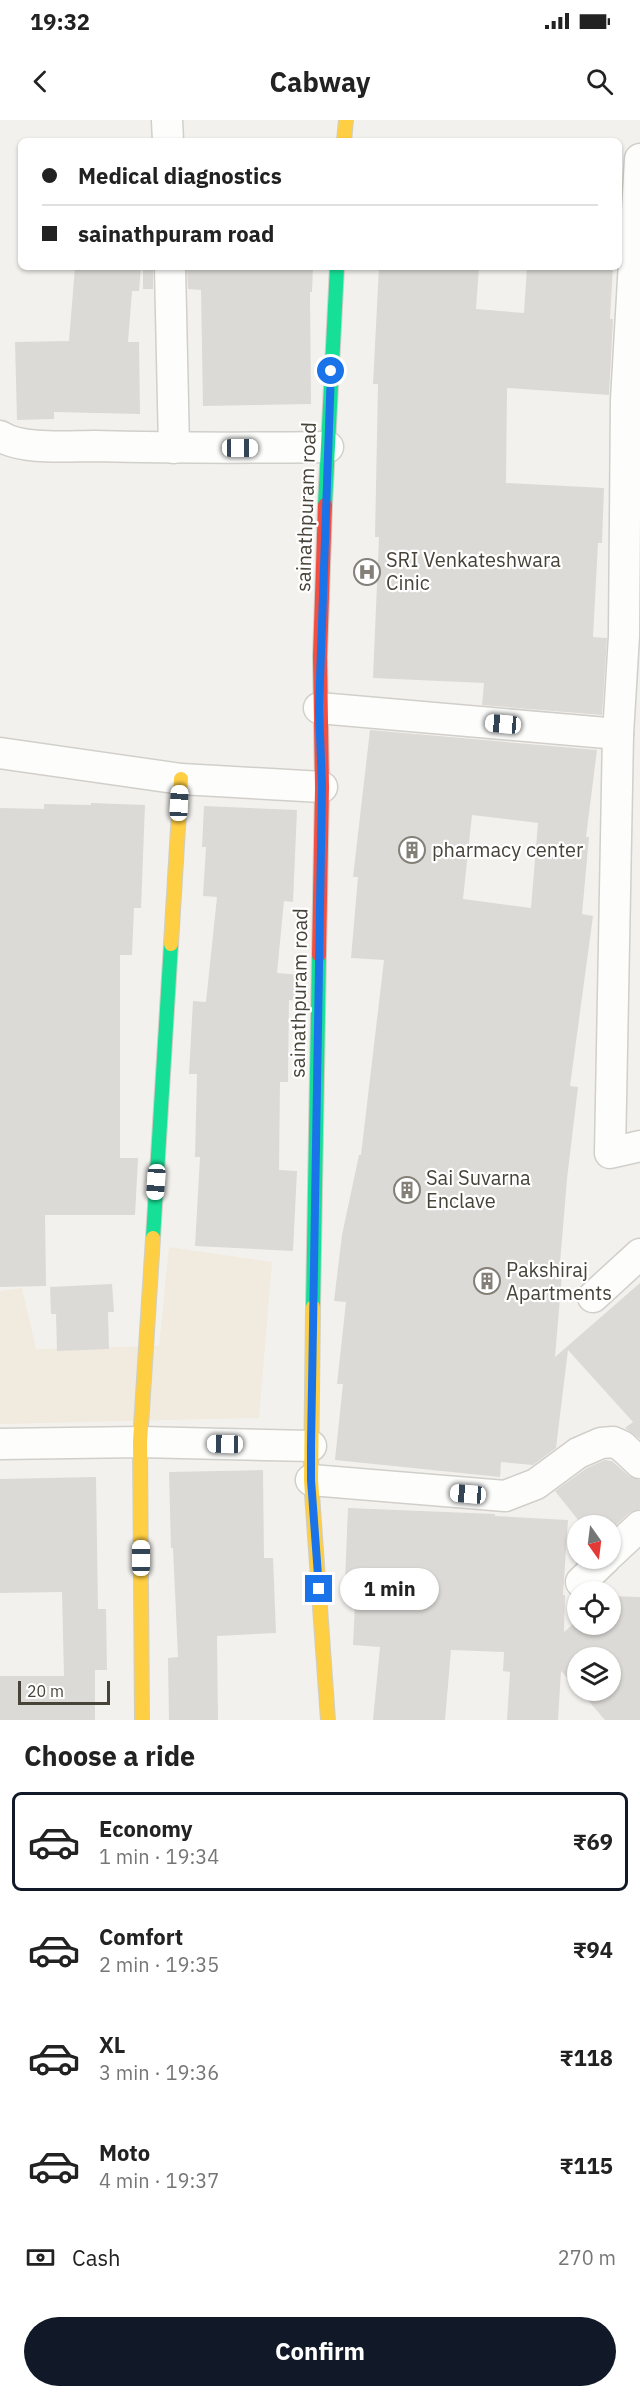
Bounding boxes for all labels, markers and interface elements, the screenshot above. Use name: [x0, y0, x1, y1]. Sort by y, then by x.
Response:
text: 19:32: [30, 7, 90, 36]
text: Cabway: [270, 64, 370, 99]
icon: back: [24, 65, 57, 98]
icon: search: [583, 65, 616, 98]
text: Medical diagnostics: [78, 161, 282, 190]
text: sainathpuram road: [78, 219, 274, 248]
route start: [317, 357, 344, 384]
street label: sainathpuram road: [289, 422, 322, 592]
car: [222, 439, 258, 457]
place label: SRI Venkateshwara Cinic: [386, 546, 561, 596]
hospital icon: SRI Venkateshwara Cinic: [352, 557, 382, 587]
car: [484, 713, 522, 735]
car: [169, 785, 189, 821]
building icon: pharmacy center: [397, 835, 427, 865]
place label: pharmacy center: [432, 836, 583, 863]
street label: sainathpuram road: [284, 908, 313, 1078]
car: [146, 1163, 166, 1201]
place label: Sai Suvarna Enclave: [426, 1164, 531, 1214]
building icon: Sai Suvarna Enclave: [392, 1175, 422, 1205]
place label: Pakshiraj Apartments: [506, 1256, 612, 1306]
building icon: Pakshiraj Apartments: [472, 1266, 502, 1296]
car: [207, 1435, 243, 1453]
car: [449, 1483, 487, 1505]
north arrow: [567, 1515, 621, 1569]
map controls: [567, 1515, 621, 1701]
car: [132, 1540, 150, 1576]
callout: 1 min: [340, 1568, 439, 1610]
route end: [305, 1575, 332, 1602]
text: 1 min: [363, 1575, 416, 1602]
button: locate: [567, 1581, 621, 1635]
button: layers: [567, 1647, 621, 1701]
scale bar: [18, 1678, 110, 1706]
text: 20 m: [27, 1681, 64, 1701]
text: Choose a ride: [24, 1738, 195, 1773]
text: Economy: [99, 1814, 193, 1843]
icon: car: [27, 1815, 81, 1869]
text: ₹69: [573, 1827, 613, 1856]
text: 1 min · 19:34: [99, 1843, 219, 1870]
text: Comfort: [99, 1922, 183, 1951]
icon: car: [27, 1923, 81, 1977]
text: ₹94: [573, 1935, 613, 1964]
text: 2 min · 19:35: [99, 1951, 219, 1978]
text: XL: [99, 2030, 125, 2059]
icon: car: [27, 2031, 81, 2085]
text: ₹118: [560, 2043, 613, 2072]
text: 3 min · 19:36: [99, 2059, 219, 2086]
text: Moto: [99, 2138, 150, 2167]
icon: car: [27, 2139, 81, 2193]
text: ₹115: [560, 2151, 613, 2180]
text: 4 min · 19:37: [99, 2167, 219, 2194]
icon: cash: [24, 2241, 57, 2274]
text: Cash: [72, 2243, 121, 2272]
text: 270 m: [558, 2244, 616, 2271]
button: Confirm: [24, 2317, 616, 2386]

